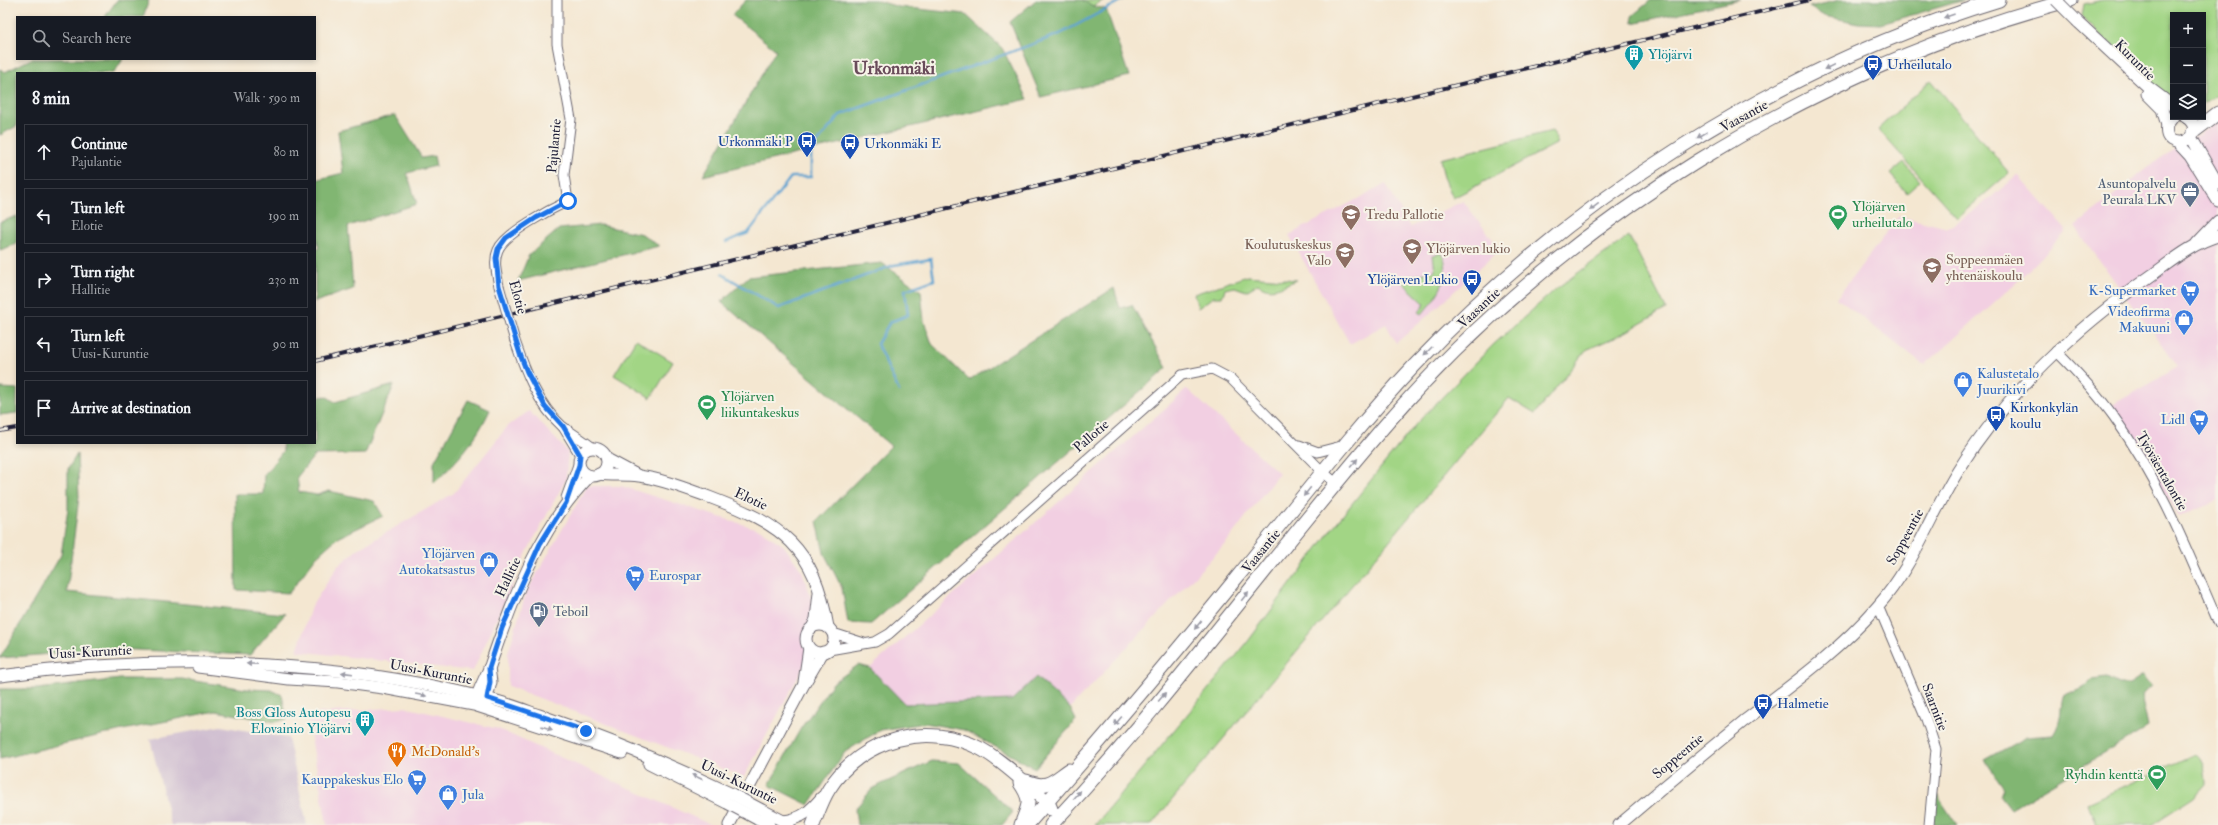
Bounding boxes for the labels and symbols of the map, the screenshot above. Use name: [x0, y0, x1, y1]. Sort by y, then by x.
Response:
one-way arrow: [1942, 14, 1954, 20]
street label: Kuruntie: [2111, 36, 2159, 84]
building icon: Ylöjärvi: [1623, 43, 1645, 71]
place label: Ylöjärvi: [1648, 46, 1692, 63]
bus stop icon: Urheilutalo: [1862, 53, 1884, 81]
place label: Urheilutalo: [1887, 56, 1952, 73]
district label: Urkonmäki: [853, 57, 935, 80]
one-way arrow: [1823, 64, 1835, 70]
street label: Vaasantie: [1717, 96, 1771, 136]
street label: Pajulantie: [543, 118, 565, 174]
bus stop icon: Urkonmäki P: [796, 130, 818, 158]
one-way arrow: [1697, 131, 1707, 139]
bus stop icon: Urkonmäki E: [839, 132, 861, 160]
place label: Urkonmäki P: [718, 133, 793, 150]
place label: Urkonmäki E: [864, 135, 941, 152]
place label: Asuntopalvelu Peurala LKV: [2097, 175, 2177, 208]
office icon: Asuntopalvelu Peurala LKV: [2179, 180, 2201, 208]
route start: [559, 192, 577, 210]
place label: Ylöjärven urheilutalo: [1852, 198, 1913, 231]
school or university icon: Tredu Pallotie: [1340, 203, 1362, 231]
one-way arrow: [1588, 203, 1599, 211]
sports icon: Ylöjärven urheilutalo: [1827, 203, 1849, 231]
place label: Tredu Pallotie: [1365, 206, 1444, 223]
place label: Koulutuskeskus Valo: [1244, 236, 1331, 269]
school or university icon: Ylöjärven lukio: [1401, 237, 1423, 265]
place label: Ylöjärven lukio: [1426, 240, 1510, 257]
school or university icon: Koulutuskeskus Valo: [1334, 241, 1356, 269]
place label: Soppeenmäen yhtenäiskoulu: [1946, 251, 2023, 285]
school or university icon: Soppeenmäen yhtenäiskoulu: [1921, 256, 1943, 284]
bus stop icon: Ylöjärven Lukio: [1461, 268, 1483, 296]
place label: Ylöjärven Lukio: [1367, 271, 1458, 288]
street label: Elotie: [505, 278, 531, 316]
supermarket icon: K-Supermarket: [2179, 279, 2201, 307]
place label: K-Supermarket: [2089, 282, 2176, 300]
street label: Vaasantie: [1454, 284, 1504, 332]
place label: Videofirma Makuuni: [2107, 303, 2170, 336]
shop icon: Videofirma Makuuni: [2173, 308, 2195, 336]
one-way arrow: [1423, 346, 1433, 356]
place label: Kalustetalo Juurikivi: [1976, 365, 2039, 398]
shop icon: Kalustetalo Juurikivi: [1952, 370, 1974, 398]
place label: Ylöjärven liikuntakeskus: [721, 388, 799, 421]
sports icon: Ylöjärven liikuntakeskus: [696, 393, 718, 421]
place label: Kirkonkylän koulu: [2010, 399, 2078, 432]
bus stop icon: Kirkonkylän koulu: [1985, 404, 2007, 432]
supermarket icon: Lidl: [2188, 408, 2210, 436]
place label: Lidl: [2161, 411, 2185, 428]
street label: Pallotie: [1070, 416, 1112, 456]
street label: Työväentalontie: [2132, 429, 2191, 514]
one-way arrow: [1349, 458, 1358, 469]
street label: Elotie: [732, 484, 770, 514]
one-way arrow: [1302, 487, 1311, 497]
street label: Soppeentie: [1883, 506, 1928, 569]
street label: Vaasantie: [1238, 525, 1284, 577]
place label: Ylöjärven Autokatsastus: [398, 545, 475, 578]
shop icon: Ylöjärven Autokatsastus: [478, 550, 500, 578]
street label: Hallitie: [491, 554, 525, 600]
supermarket icon: Eurospar: [624, 564, 646, 592]
place label: Eurospar: [649, 567, 702, 585]
one-way arrow: [1240, 591, 1249, 602]
fuel station icon: Teboil: [528, 600, 550, 628]
place label: Teboil: [553, 603, 589, 620]
one-way arrow: [1194, 620, 1203, 631]
street label: Uusi-Kuruntie: [48, 641, 132, 663]
street label: Uusi-Kuruntie: [388, 656, 474, 688]
one-way arrow: [246, 660, 258, 667]
one-way arrow: [341, 670, 353, 676]
street label: Saarnitie: [1918, 681, 1952, 733]
one-way arrow: [415, 692, 428, 698]
one-way arrow: [1157, 692, 1166, 701]
bus stop icon: Halmetie: [1752, 692, 1774, 720]
place label: Halmetie: [1777, 695, 1829, 712]
place label: Boss Gloss Autopesu Elovainio Ylöjärvi: [236, 704, 351, 737]
building icon: Boss Gloss Autopesu Elovainio Ylöjärvi: [354, 709, 376, 737]
one-way arrow: [1114, 716, 1123, 727]
route end: [577, 722, 595, 740]
one-way arrow: [541, 725, 553, 731]
street label: Soppeentie: [1649, 730, 1708, 783]
restaurant icon: McDonald's: [386, 740, 408, 768]
place label: McDonald's: [411, 743, 480, 760]
street label: Uusi-Kuruntie: [698, 756, 780, 808]
sports icon: Ryhdin kenttä: [2146, 763, 2168, 791]
place label: Ryhdin kenttä: [2065, 766, 2143, 784]
supermarket icon: Kauppakeskus Elo: [406, 768, 428, 796]
place label: Kauppakeskus Elo: [301, 771, 403, 789]
one-way arrow: [691, 774, 703, 780]
shop icon: Jula: [437, 783, 459, 811]
place label: Jula: [461, 786, 484, 803]
one-way arrow: [1073, 790, 1082, 801]

